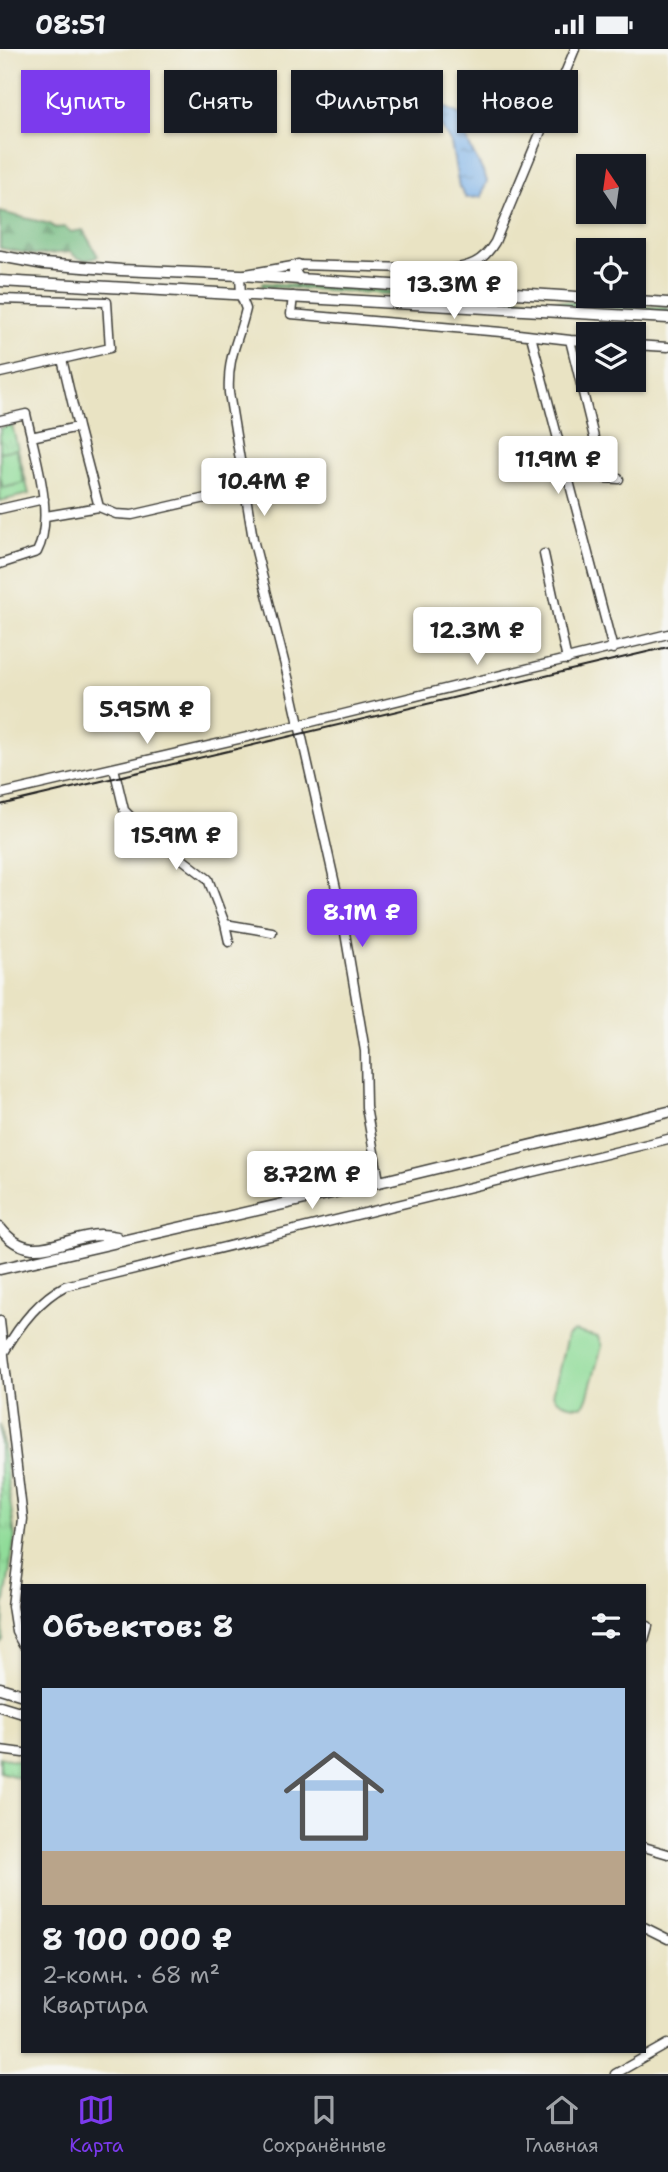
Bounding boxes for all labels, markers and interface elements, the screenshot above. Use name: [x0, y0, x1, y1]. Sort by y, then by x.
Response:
text: 08:51: [35, 7, 106, 42]
chip: Купить: [21, 70, 150, 133]
chip: Снять: [164, 70, 277, 133]
chip: Фильтры: [291, 70, 443, 133]
chip: Новое: [457, 70, 578, 133]
north arrow: [576, 154, 646, 224]
map controls: [576, 154, 646, 392]
button: locate: [576, 238, 646, 308]
pin: 13.3M ₽: [389, 261, 519, 321]
text: 13.3M ₽: [406, 269, 502, 299]
button: layers: [576, 322, 646, 392]
pin: 11.9M ₽: [493, 437, 623, 496]
text: 11.9M ₽: [515, 444, 601, 474]
pin: 10.4M ₽: [199, 459, 329, 518]
text: 10.4M ₽: [217, 466, 311, 496]
pin: 12.3M ₽: [412, 607, 542, 667]
text: 12.3M ₽: [429, 615, 525, 645]
pin: 5.95M ₽: [82, 687, 212, 746]
text: 5.95M ₽: [99, 694, 195, 724]
pin: 15.9M ₽: [111, 813, 241, 872]
text: 15.9M ₽: [130, 820, 222, 850]
pin: 8.1M ₽: [305, 890, 419, 949]
text: 8.1M ₽: [323, 897, 401, 927]
pin: 8.72M ₽: [247, 1151, 377, 1211]
text: 8.72M ₽: [263, 1159, 361, 1189]
text: Объектов: 8: [42, 1606, 234, 1647]
icon: filters: [587, 1607, 625, 1645]
icon: home: [271, 1733, 397, 1859]
text: 8 100 000 ₽: [42, 1919, 233, 1960]
text: 2-комн. · 68 m²: [42, 1960, 220, 1990]
text: Квартира: [42, 1990, 148, 2020]
tab: Карта: [69, 2091, 124, 2158]
tab: Сохранённые: [262, 2091, 386, 2158]
tab: Главная: [525, 2091, 599, 2158]

